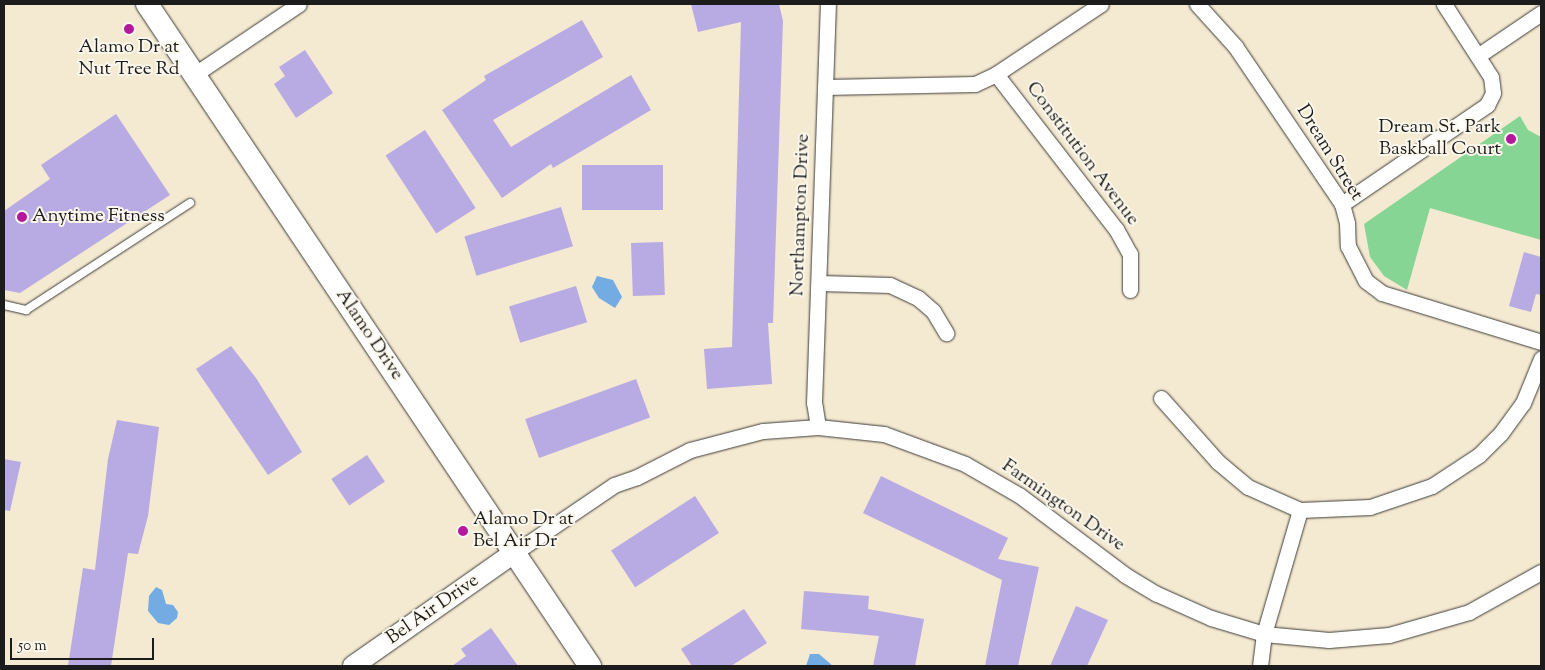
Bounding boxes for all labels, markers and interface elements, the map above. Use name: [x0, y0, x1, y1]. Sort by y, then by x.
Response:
marker: Alamo Dr at Nut Tree Rd: [123, 23, 135, 35]
place label: Alamo Dr at Nut Tree Rd: [79, 37, 179, 81]
street label: Constitution Avenue: [1021, 78, 1143, 230]
street label: Dream Street: [1291, 101, 1367, 205]
place label: Dream St. Park Baskball Court: [1378, 117, 1501, 161]
street label: Northampton Drive: [787, 133, 815, 297]
marker: Dream St. Park Baskball Court: [1505, 133, 1517, 145]
place label: Anytime Fitness: [32, 206, 165, 228]
marker: Anytime Fitness: [16, 211, 28, 223]
street label: Alamo Drive: [330, 285, 408, 385]
street label: Farmington Drive: [997, 455, 1129, 557]
place label: Alamo Dr at Bel Air Dr: [473, 509, 574, 553]
marker: Alamo Dr at Bel Air Dr: [457, 525, 469, 537]
street label: Bel Air Drive: [382, 570, 484, 650]
scale bar: [12, 628, 156, 660]
text: 50 m: [18, 636, 47, 657]

